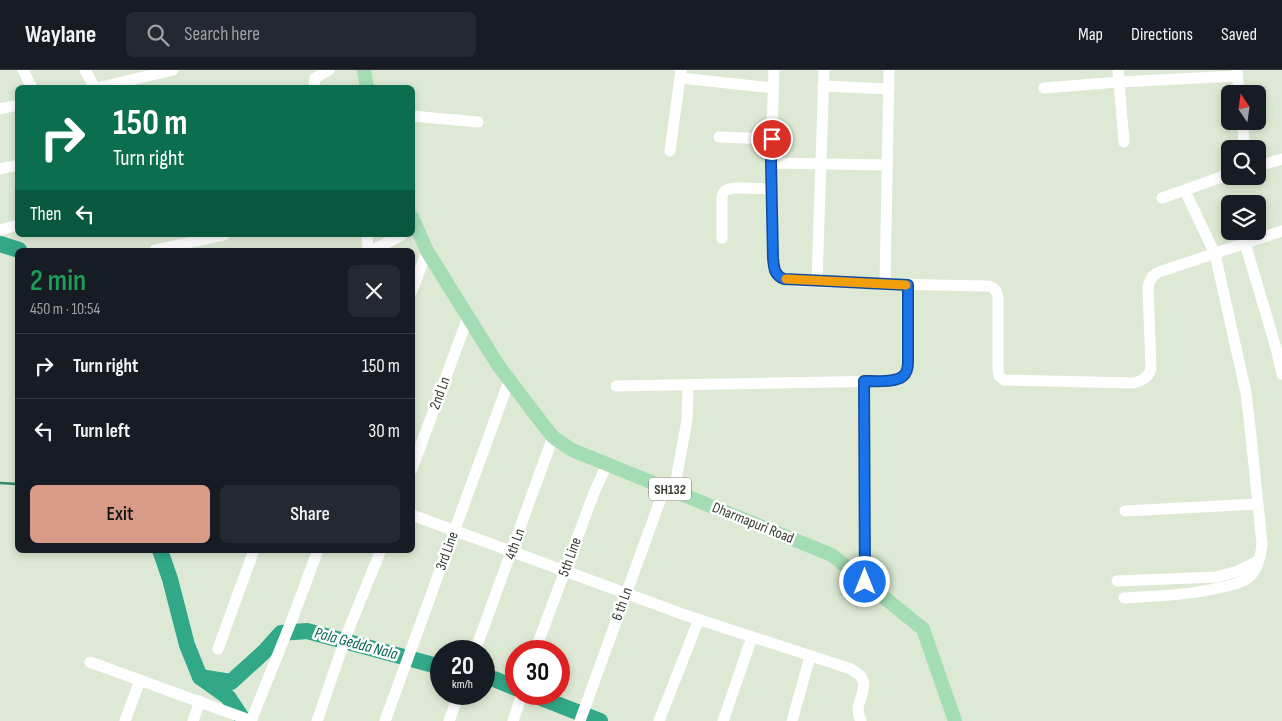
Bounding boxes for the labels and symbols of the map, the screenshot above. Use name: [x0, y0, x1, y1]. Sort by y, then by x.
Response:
north arrow: [1221, 85, 1266, 130]
pin: [751, 118, 793, 160]
street label: 2nd Ln: [425, 374, 455, 412]
road number: SH132: [649, 478, 691, 500]
street label: Dharmapuri Road: [709, 498, 797, 548]
street label: 4th Ln: [501, 526, 529, 562]
street label: 3rd Line: [431, 529, 463, 573]
street label: 5th Line: [554, 535, 586, 579]
position arrow: [838, 555, 890, 607]
street label: 6 th Ln: [607, 585, 637, 623]
water label: Pala Gedda Nala: [312, 624, 400, 664]
speed limit sign: 30: [505, 640, 570, 705]

